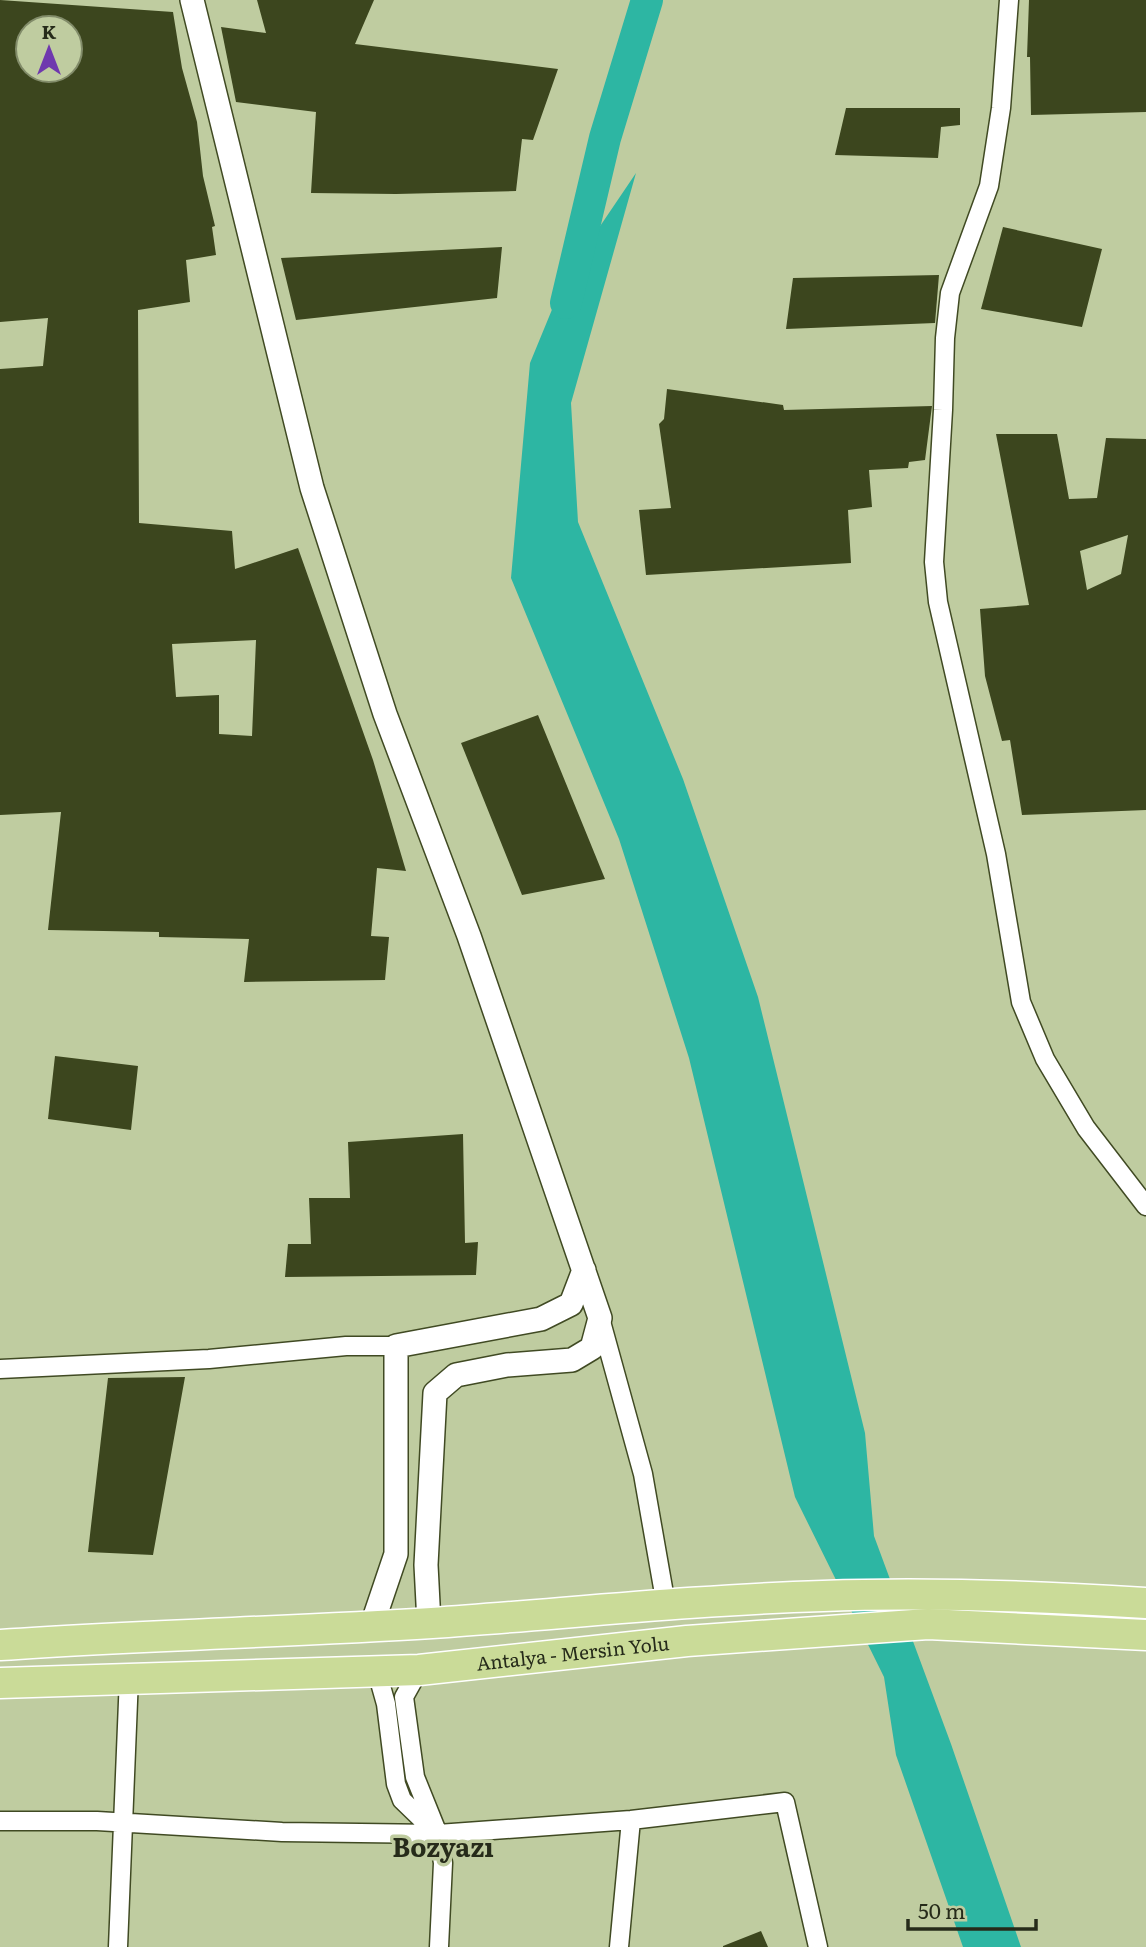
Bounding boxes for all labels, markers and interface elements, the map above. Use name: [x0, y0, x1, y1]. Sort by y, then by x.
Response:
north arrow: [14, 14, 84, 84]
text: K: [42, 17, 57, 45]
street label: Antalya - Mersin Yolu: [475, 1628, 671, 1677]
district label: Bozyazı: [392, 1826, 494, 1865]
scale bar: [908, 1888, 1036, 1932]
text: 50 m: [918, 1894, 965, 1925]

